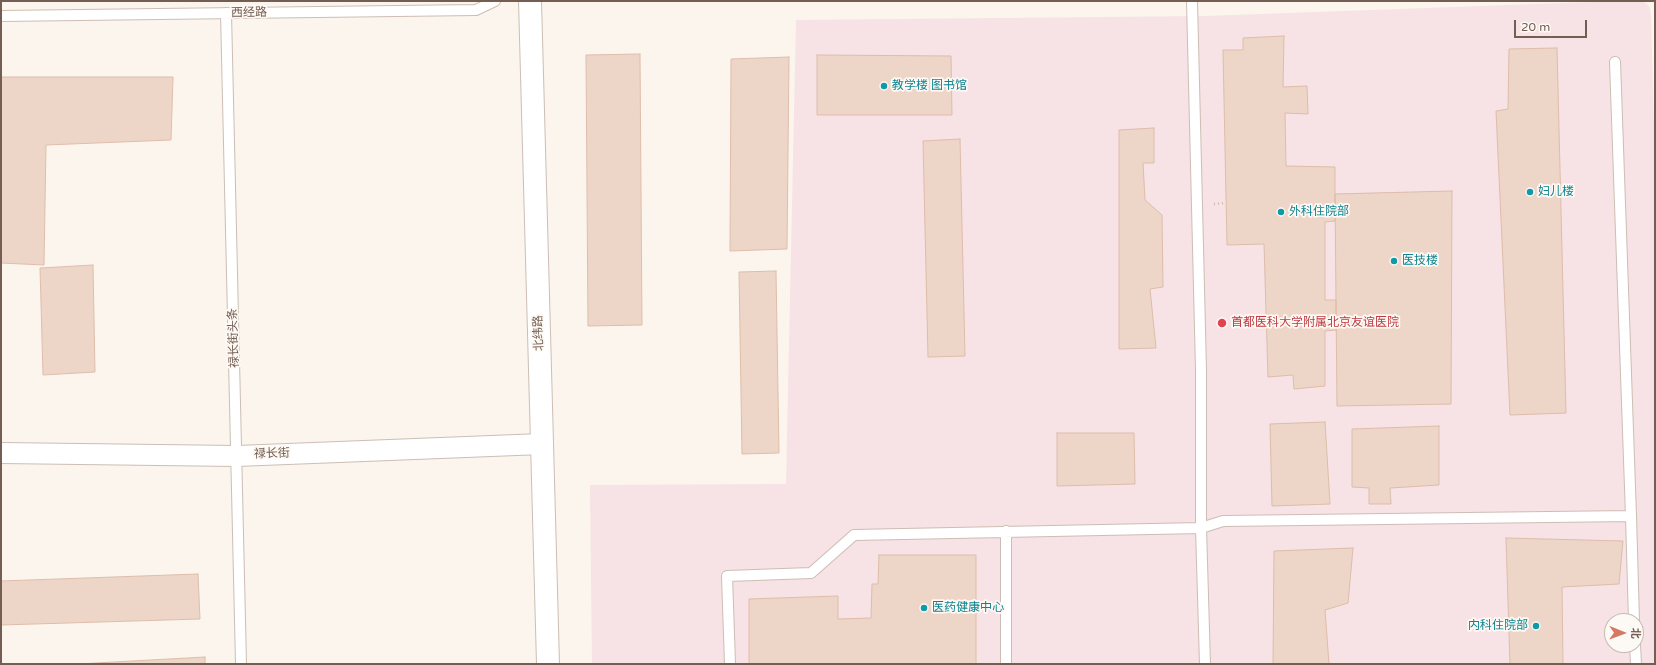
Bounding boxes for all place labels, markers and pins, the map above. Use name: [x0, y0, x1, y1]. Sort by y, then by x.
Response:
place label: 教学楼 图书馆: [892, 79, 967, 93]
marker: 教学楼 图书馆: [879, 81, 889, 91]
place label: 妇儿楼: [1538, 185, 1574, 199]
marker: 妇儿楼: [1525, 187, 1535, 197]
place label: 外科住院部: [1289, 205, 1349, 219]
marker: 外科住院部: [1276, 207, 1286, 217]
place label: 医技楼: [1402, 254, 1438, 268]
marker: 医技楼: [1389, 256, 1399, 266]
place label: 首都医科大学附属北京友谊医院: [1231, 316, 1399, 330]
marker: 首都医科大学附属北京友谊医院: [1216, 317, 1228, 329]
place label: 医药健康中心: [932, 601, 1004, 615]
marker: 医药健康中心: [919, 603, 929, 613]
place label: 内科住院部: [1468, 619, 1528, 633]
marker: 内科住院部: [1531, 621, 1541, 631]

